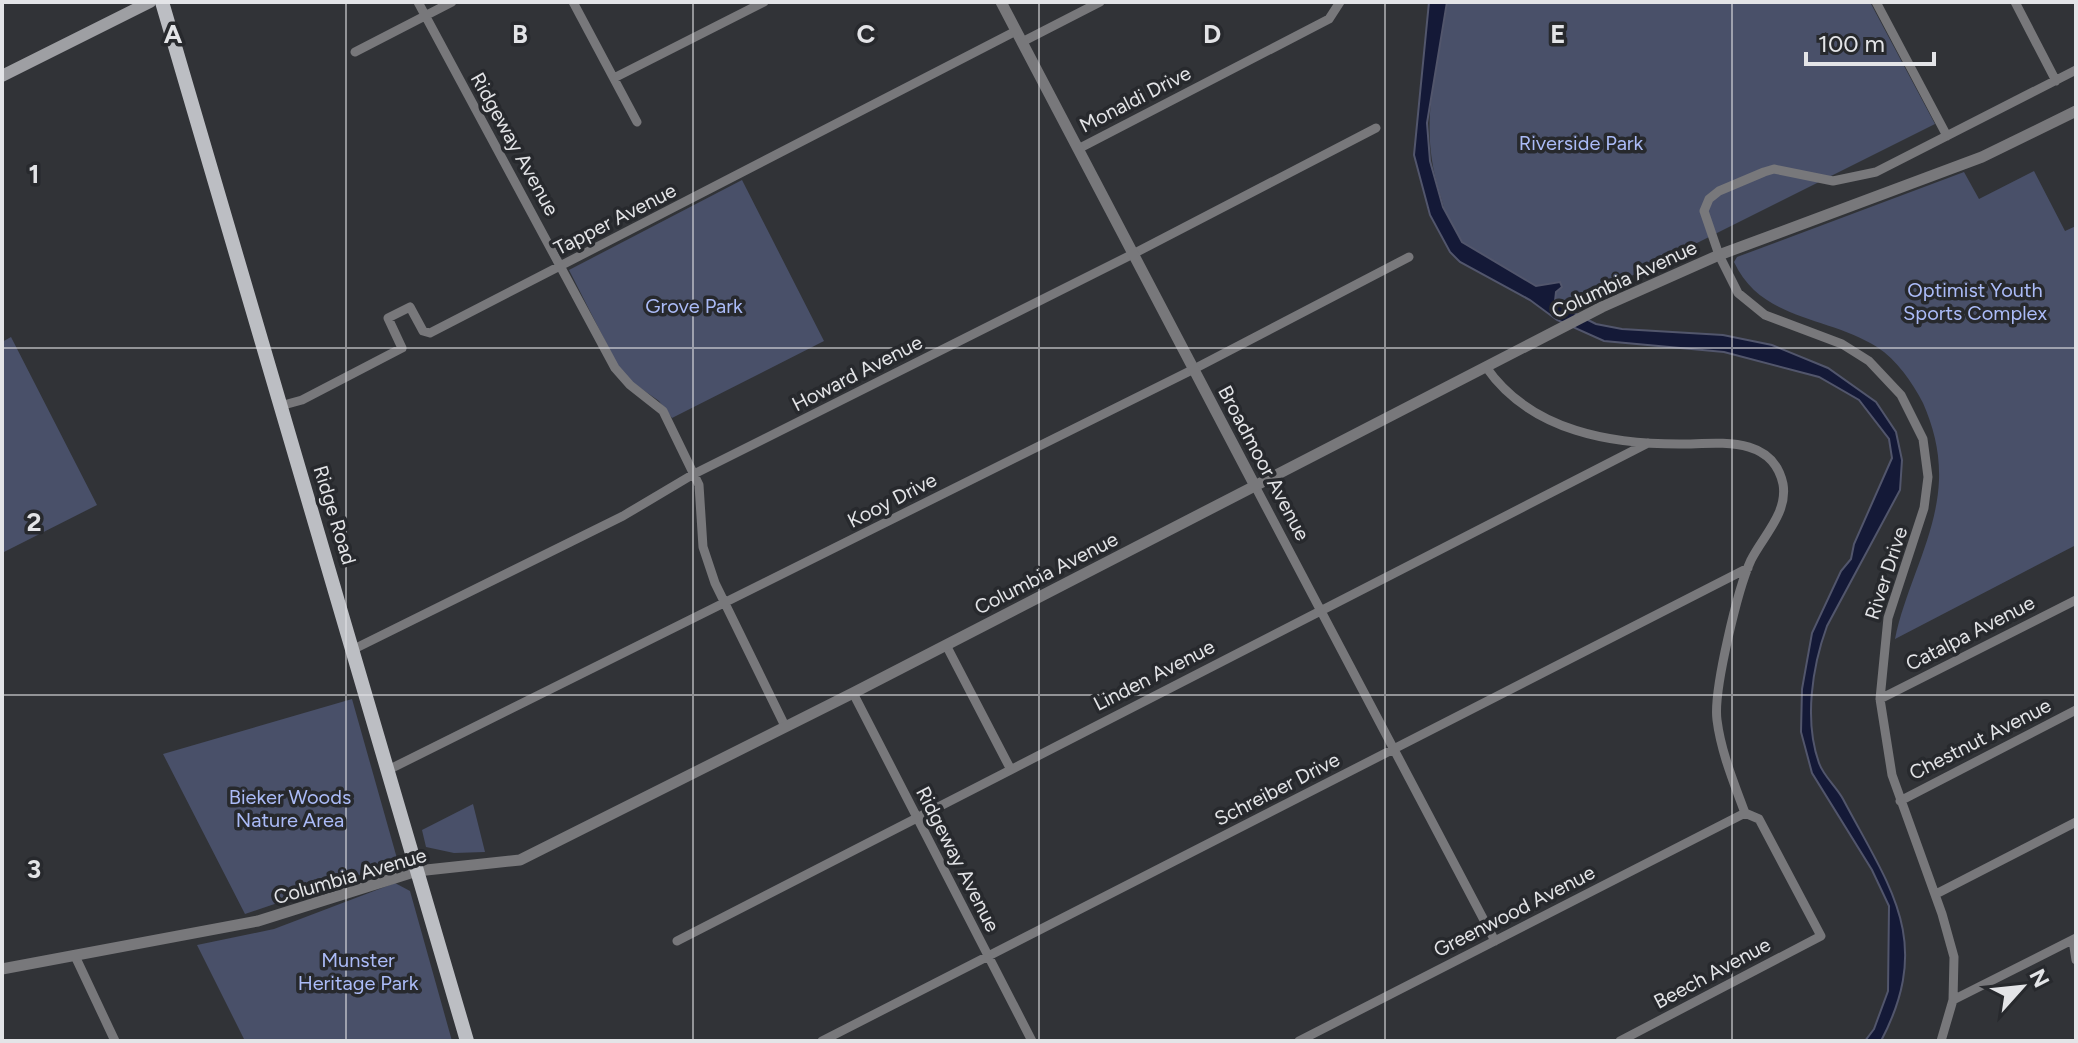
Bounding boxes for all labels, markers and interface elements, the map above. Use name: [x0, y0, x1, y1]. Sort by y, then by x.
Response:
scale bar: [1806, 16, 1934, 66]
text: A: [164, 18, 183, 50]
text: B: [512, 18, 528, 50]
text: C: [857, 18, 876, 50]
text: D: [1203, 18, 1221, 50]
text: E: [1550, 18, 1566, 50]
text: 100 m: [1818, 29, 1885, 58]
street label: Monaldi Drive: [1075, 61, 1195, 137]
street label: Ridgeway Avenue: [466, 68, 564, 220]
park label: Riverside Park: [1519, 131, 1644, 155]
text: 1: [29, 158, 39, 190]
street label: Tapper Avenue: [550, 178, 680, 260]
street label: Columbia Avenue: [1547, 235, 1701, 323]
park label: Optimist Youth Sports Complex: [1903, 278, 2047, 325]
park label: Grove Park: [645, 294, 743, 318]
street label: Howard Avenue: [788, 330, 926, 416]
street label: Broadmoor Avenue: [1213, 381, 1315, 545]
street label: Ridge Road: [309, 462, 361, 568]
street label: Kooy Drive: [843, 467, 941, 533]
text: 2: [26, 506, 42, 538]
street label: River Drive: [1860, 523, 1912, 622]
street label: Columbia Avenue: [970, 526, 1122, 619]
street label: Catalpa Avenue: [1902, 590, 2038, 676]
street label: Linden Avenue: [1089, 634, 1219, 716]
street label: Chestnut Avenue: [1905, 693, 2055, 785]
street label: Schreiber Drive: [1210, 747, 1344, 831]
street label: Ridgeway Avenue: [911, 782, 1005, 936]
park label: Bieker Woods Nature Area: [229, 785, 351, 832]
street label: Columbia Avenue: [271, 843, 429, 909]
text: 3: [27, 853, 41, 885]
street label: Greenwood Avenue: [1429, 860, 1599, 962]
street label: Beech Avenue: [1650, 932, 1774, 1014]
north arrow: [1982, 947, 2062, 1027]
park label: Munster Heritage Park: [298, 948, 419, 995]
text: N: [2023, 964, 2055, 992]

